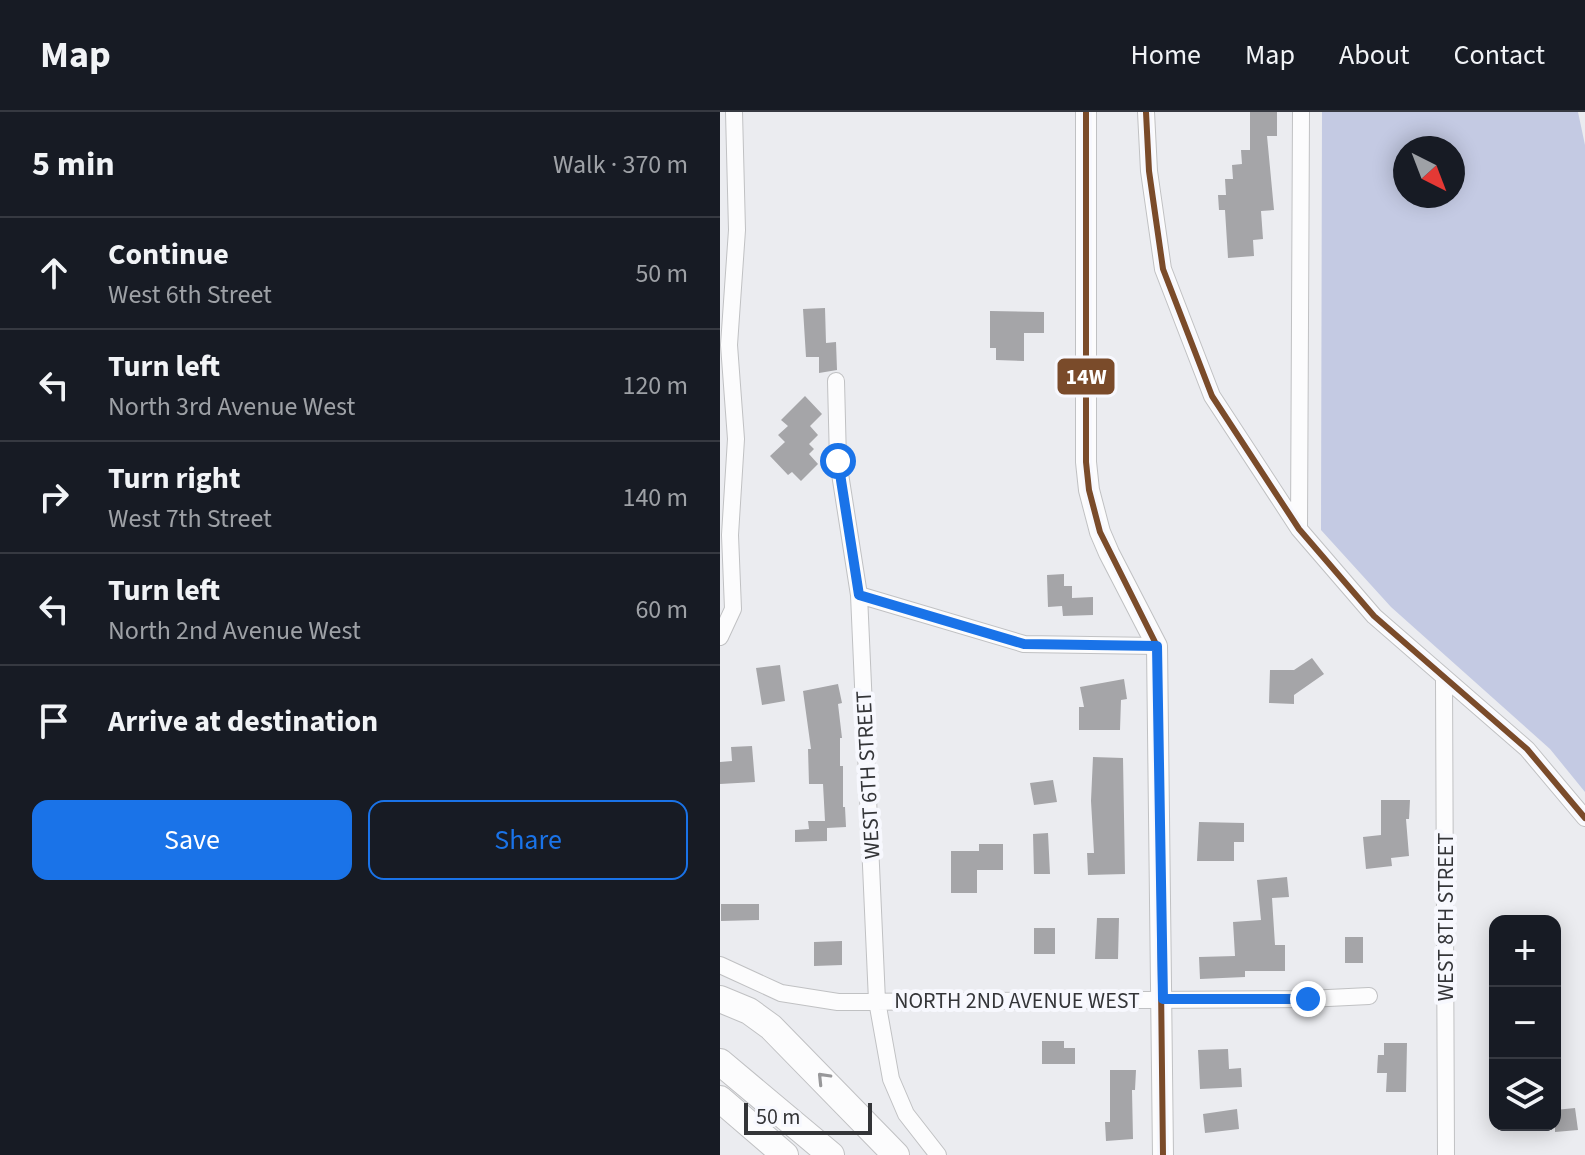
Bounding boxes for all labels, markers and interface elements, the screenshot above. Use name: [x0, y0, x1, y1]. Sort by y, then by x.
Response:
text: Map: [40, 28, 111, 82]
text: Home: [1130, 35, 1201, 75]
text: Map: [1245, 35, 1295, 75]
text: About: [1339, 35, 1410, 75]
text: Contact: [1454, 35, 1545, 75]
north arrow: [1393, 136, 1465, 208]
text: 5 min: [32, 140, 115, 189]
text: Walk · 370 m: [553, 146, 688, 183]
text: Continue: [108, 233, 229, 276]
icon: ahead: [32, 251, 76, 295]
text: 50 m: [635, 255, 688, 292]
text: West 6th Street: [108, 276, 272, 313]
text: Turn left: [108, 345, 220, 388]
line badge: 14W: [1056, 357, 1116, 396]
text: 14W: [1065, 361, 1107, 393]
icon: left: [32, 363, 76, 407]
text: 120 m: [622, 367, 688, 404]
text: North 3rd Avenue West: [108, 388, 355, 425]
route start: [820, 443, 856, 479]
text: Turn right: [108, 457, 240, 500]
icon: right: [32, 475, 76, 519]
text: 140 m: [622, 479, 688, 516]
text: West 7th Street: [108, 500, 272, 537]
text: Turn left: [108, 569, 220, 612]
icon: left: [32, 587, 76, 631]
text: 60 m: [635, 591, 688, 628]
text: North 2nd Avenue West: [108, 612, 361, 649]
street label: WEST 6TH STREET: [848, 690, 888, 860]
icon: arrive: [32, 699, 76, 743]
text: Arrive at destination: [108, 700, 378, 743]
button: Save: [32, 800, 352, 880]
button: Share: [368, 800, 688, 880]
street label: WEST 8TH STREET: [1430, 833, 1462, 1001]
map controls: [1489, 915, 1561, 1131]
button: +: [1489, 915, 1561, 987]
route end: [1290, 981, 1326, 1017]
street label: NORTH 2ND AVENUE WEST: [894, 985, 1140, 1017]
button: −: [1489, 987, 1561, 1059]
button: layers: [1489, 1059, 1561, 1131]
one-way arrow: [818, 1073, 832, 1088]
scale bar: [744, 1099, 872, 1135]
text: 50 m: [756, 1101, 801, 1133]

